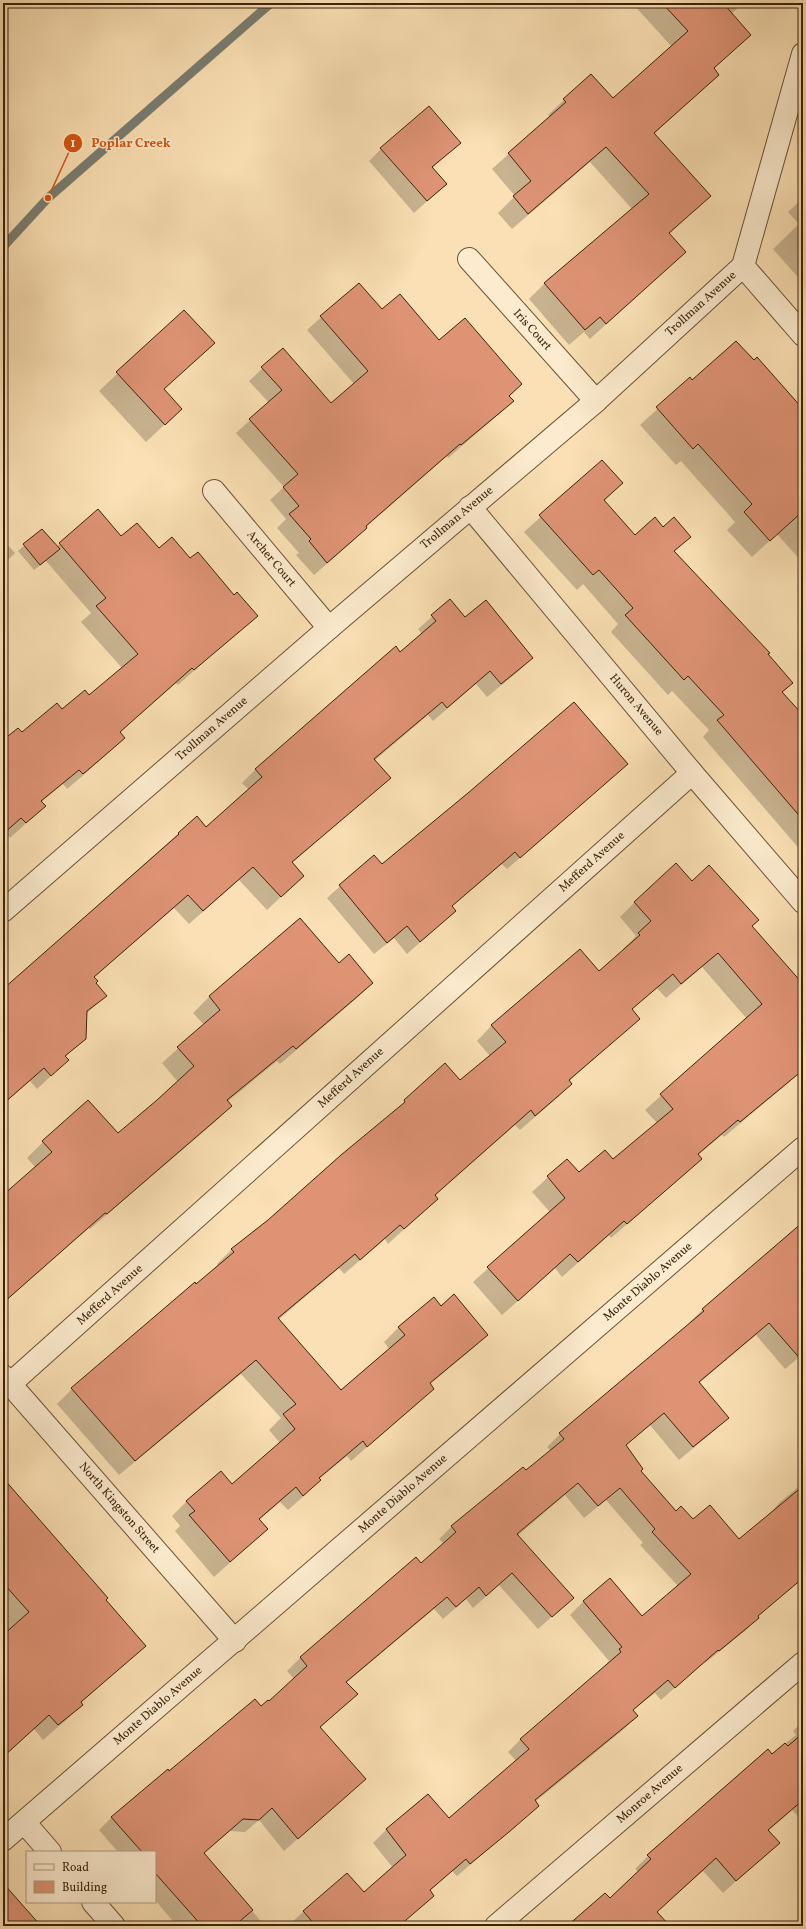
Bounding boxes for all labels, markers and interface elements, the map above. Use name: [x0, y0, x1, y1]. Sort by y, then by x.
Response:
callout: Poplar Creek: [63, 130, 178, 155]
text: Poplar Creek: [91, 135, 171, 153]
text: 1: [71, 136, 76, 152]
street label: Trollman Avenue: [662, 268, 740, 340]
street label: Iris Court: [509, 306, 555, 354]
street label: Trollman Avenue: [417, 483, 497, 553]
street label: Archer Court: [243, 527, 299, 591]
street label: Huron Avenue: [605, 671, 667, 739]
street label: Trollman Avenue: [173, 693, 252, 765]
street label: Mefferd Avenue: [556, 828, 629, 896]
street label: Mefferd Avenue: [315, 1044, 388, 1112]
street label: Monte Diablo Avenue: [600, 1239, 696, 1325]
street label: Mefferd Avenue: [74, 1261, 147, 1329]
street label: Monte Diablo Avenue: [355, 1451, 451, 1537]
street label: North Kingston Street: [75, 1459, 163, 1557]
street label: Monte Diablo Avenue: [110, 1663, 206, 1749]
street label: Monroe Avenue: [613, 1760, 687, 1827]
legend: [26, 1851, 156, 1903]
text: Road: [62, 1860, 89, 1876]
text: Building: [62, 1880, 107, 1896]

